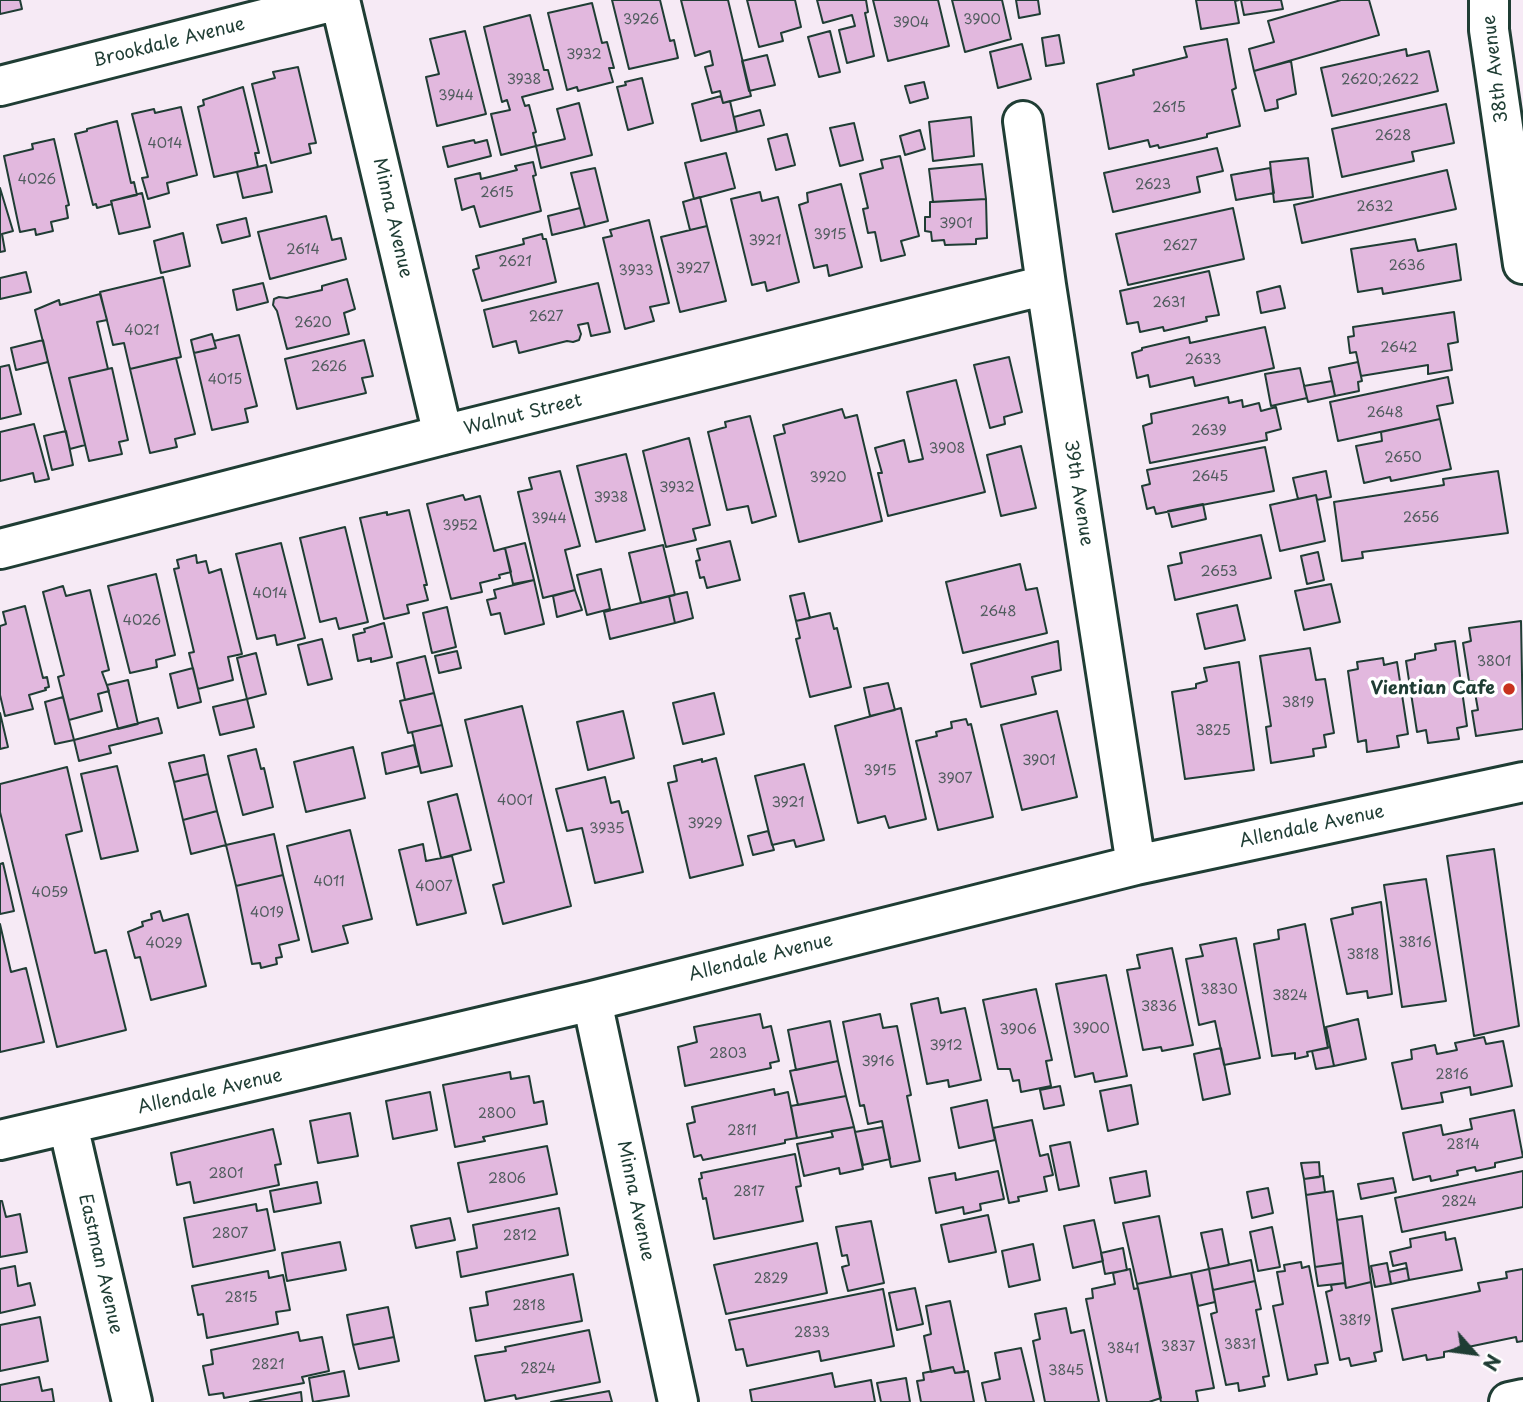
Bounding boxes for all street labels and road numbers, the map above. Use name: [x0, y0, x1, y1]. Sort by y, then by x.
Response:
street label: Brookdale Avenue: [91, 14, 247, 72]
street label: 38th Avenue: [1479, 14, 1513, 124]
street label: Minna Avenue: [368, 156, 416, 280]
street label: Walnut Street: [462, 390, 584, 440]
street label: 39th Avenue: [1059, 438, 1097, 548]
street label: Allendale Avenue: [1238, 801, 1386, 853]
street label: Allendale Avenue: [687, 930, 835, 986]
street label: Allendale Avenue: [136, 1065, 284, 1119]
street label: Minna Avenue: [612, 1139, 658, 1263]
street label: Eastman Avenue: [73, 1192, 127, 1336]

